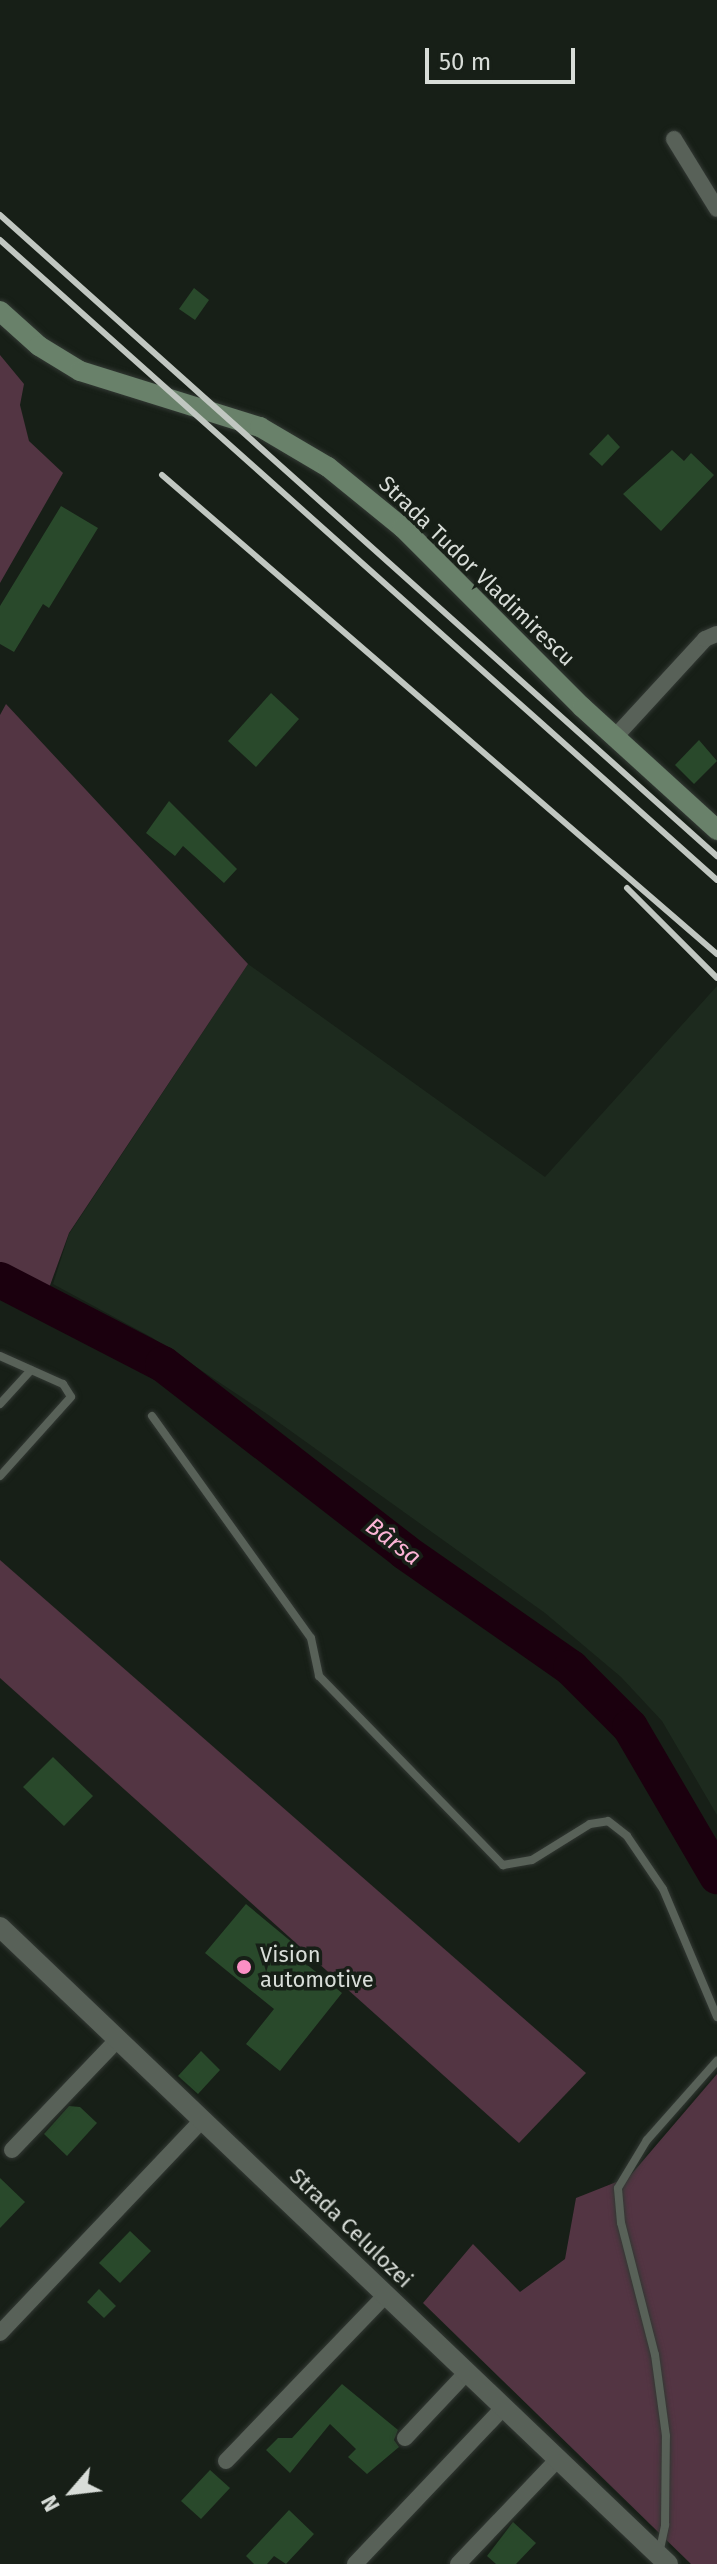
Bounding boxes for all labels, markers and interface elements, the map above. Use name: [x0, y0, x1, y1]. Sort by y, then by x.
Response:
scale bar: [429, 32, 579, 82]
text: 50 m: [439, 48, 491, 76]
street label: Strada Tudor Vladimirescu: [373, 470, 581, 672]
water label: Bârsa: [360, 1512, 426, 1572]
place label: Vision automotive: [260, 1941, 374, 1992]
marker: Vision automotive: [235, 1958, 253, 1976]
street label: Strada Celulozei: [284, 2163, 418, 2293]
north arrow: [32, 2452, 112, 2532]
text: N: [35, 2491, 66, 2516]

